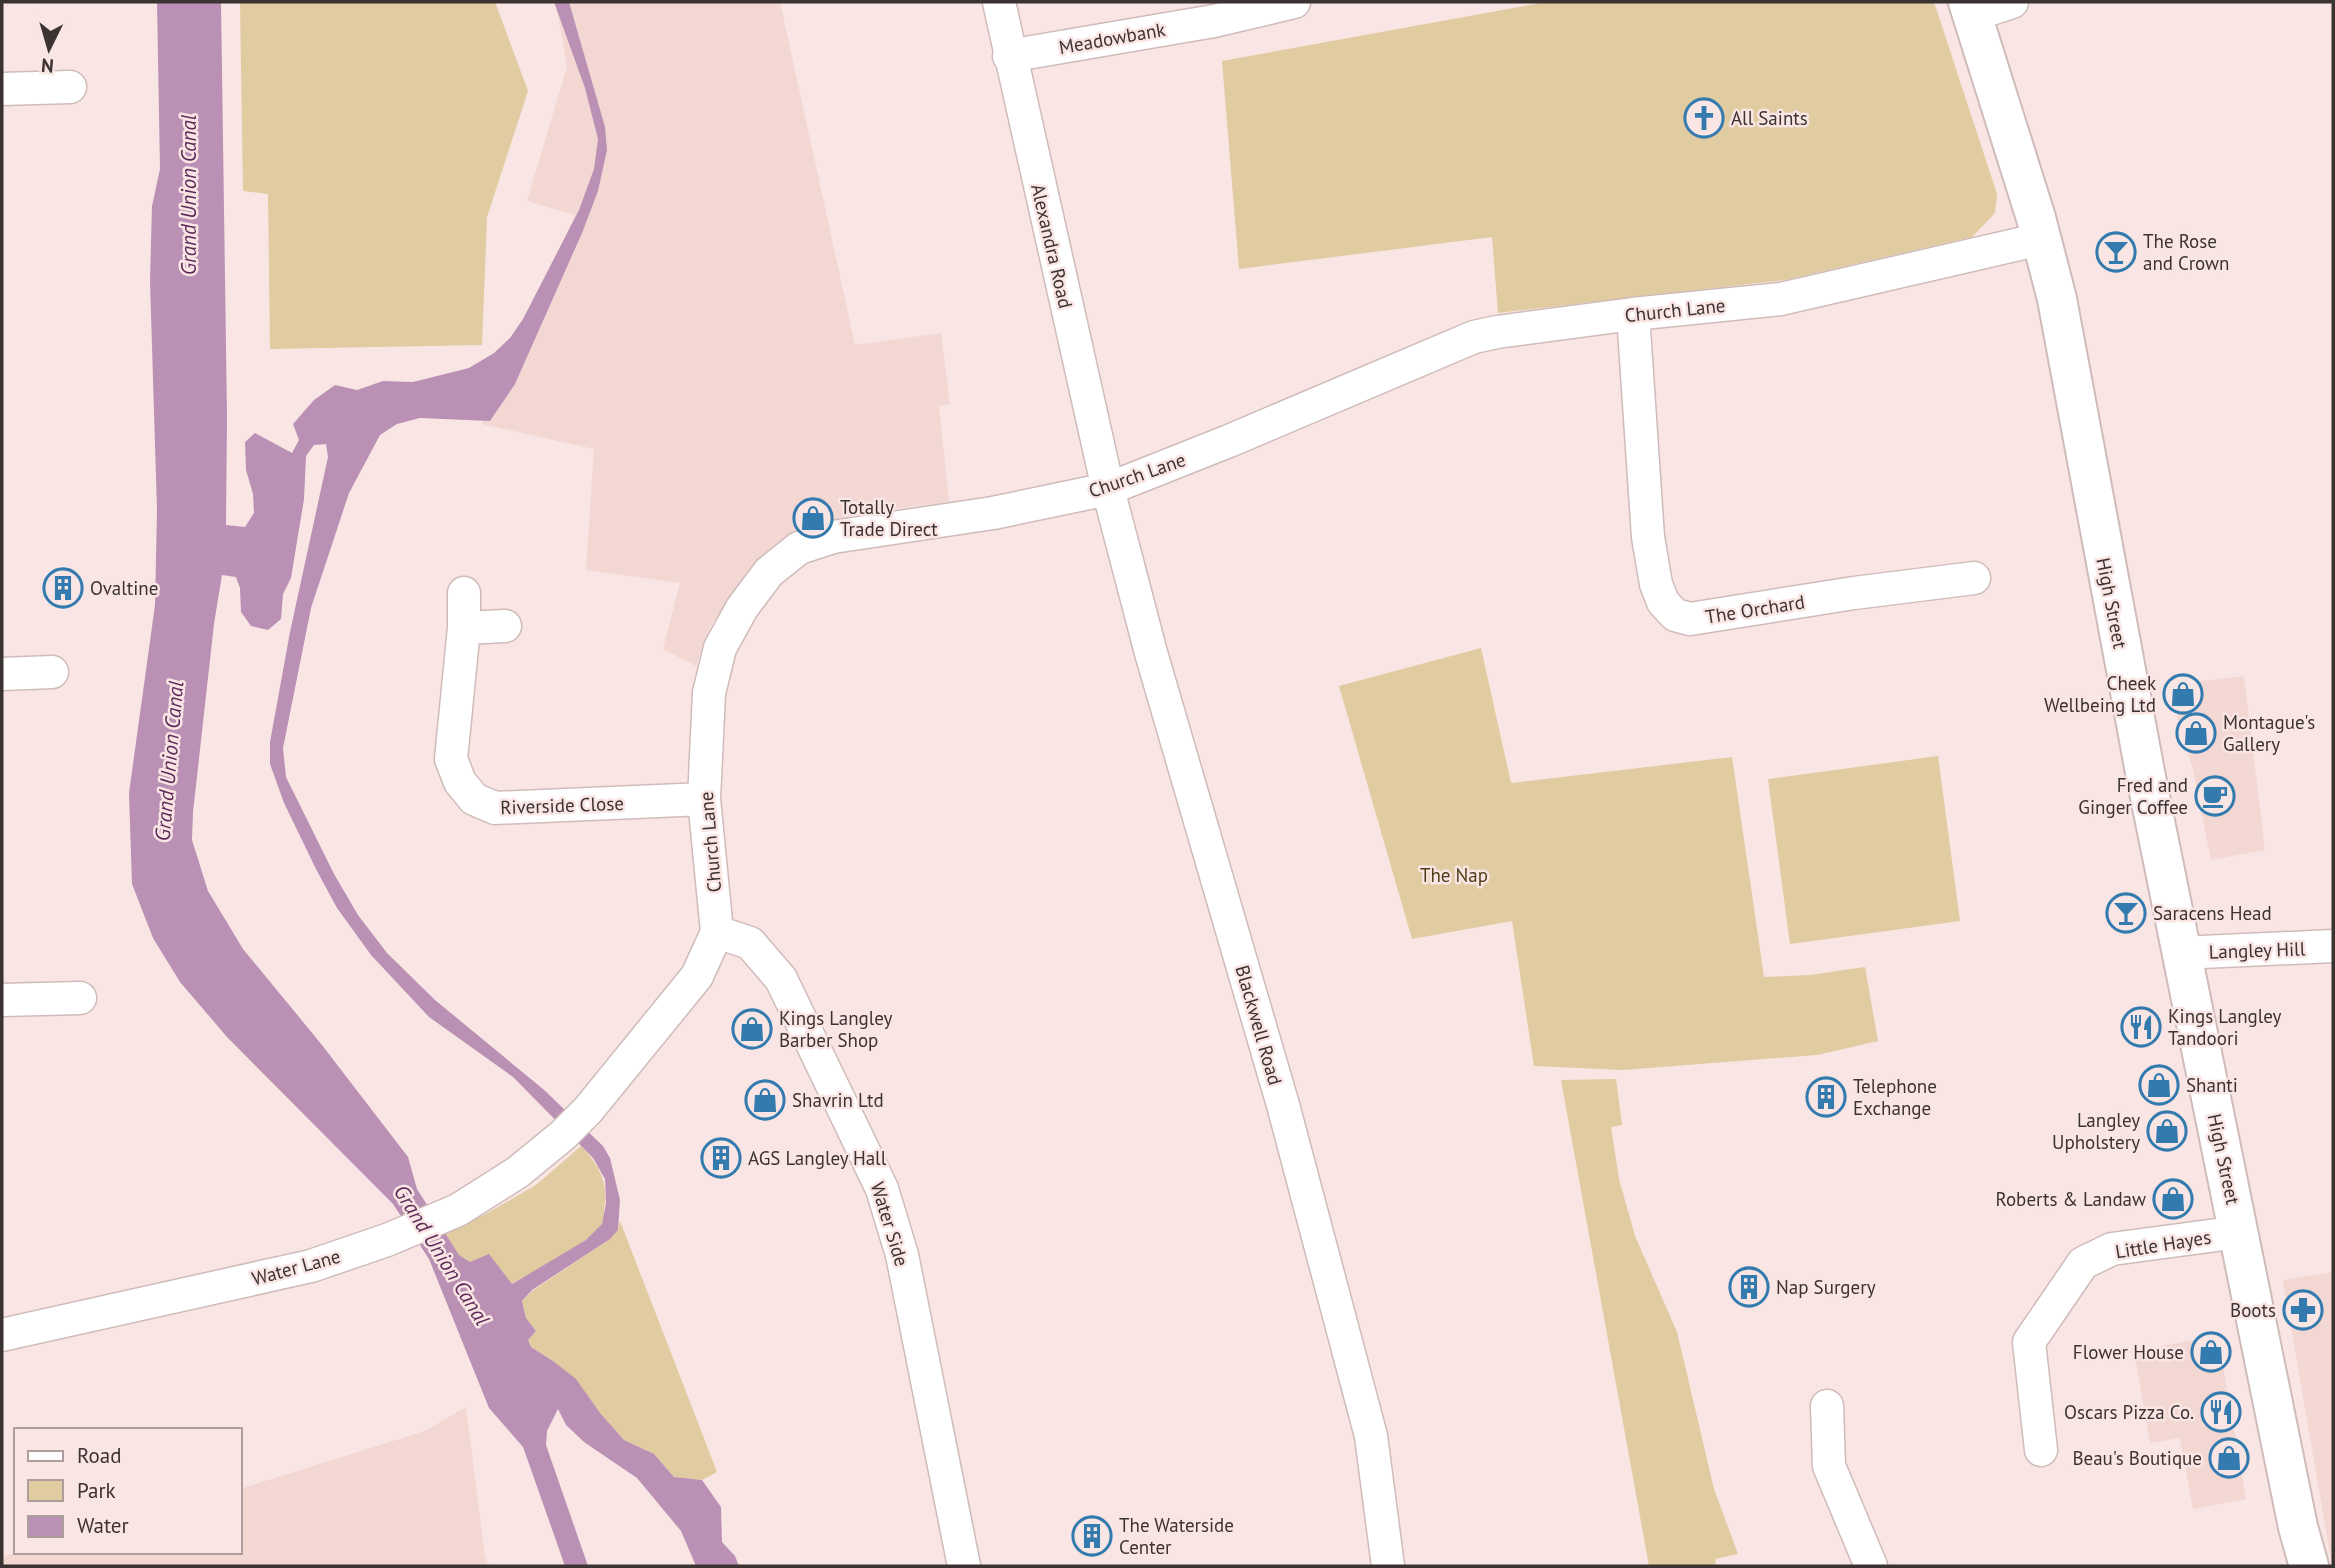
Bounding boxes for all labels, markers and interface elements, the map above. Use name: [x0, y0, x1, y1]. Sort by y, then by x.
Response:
north arrow: [14, 14, 84, 84]
street label: Meadowbank: [1057, 17, 1167, 59]
text: N: [40, 53, 55, 78]
church icon: All Saints: [1683, 97, 1725, 139]
place label: All Saints: [1731, 106, 1808, 130]
water label: Grand Union Canal: [175, 114, 202, 275]
street label: Alexandra Road: [1026, 181, 1078, 311]
place label: The Rose and Crown: [2143, 229, 2229, 275]
bar icon: The Rose and Crown: [2095, 231, 2137, 273]
street label: Church Lane: [1624, 293, 1726, 327]
street label: Church Lane: [1085, 447, 1189, 503]
place label: Totally Trade Direct: [840, 495, 938, 541]
shop icon: Totally Trade Direct: [792, 497, 834, 539]
street label: High Street: [2091, 556, 2133, 651]
building icon: Ovaltine: [42, 567, 84, 609]
place label: Ovaltine: [90, 576, 158, 600]
street label: The Orchard: [1704, 589, 1806, 629]
place label: Cheek Wellbeing Ltd: [2044, 671, 2156, 717]
shop icon: Cheek Wellbeing Ltd: [2162, 673, 2204, 715]
water label: Grand Union Canal: [149, 679, 189, 842]
place label: Montague's Gallery: [2223, 710, 2315, 756]
shop icon: Montague's Gallery: [2175, 712, 2217, 754]
place label: Fred and Ginger Coffee: [2078, 773, 2188, 819]
cafe icon: Fred and Ginger Coffee: [2194, 775, 2236, 817]
street label: Riverside Close: [500, 791, 624, 819]
street label: Church Lane: [694, 791, 726, 893]
park label: The Nap: [1420, 863, 1488, 887]
bar icon: Saracens Head: [2105, 892, 2147, 934]
place label: Saracens Head: [2153, 901, 2272, 925]
street label: Langley Hill: [2208, 936, 2306, 964]
street label: Blackwell Road: [1230, 962, 1288, 1088]
place label: Kings Langley Tandoori: [2168, 1004, 2282, 1050]
place label: Kings Langley Barber Shop: [779, 1006, 893, 1052]
restaurant icon: Kings Langley Tandoori: [2120, 1006, 2162, 1048]
shop icon: Kings Langley Barber Shop: [731, 1008, 773, 1050]
shop icon: Shanti: [2138, 1064, 2180, 1106]
place label: Shanti: [2186, 1073, 2238, 1097]
place label: Telephone Exchange: [1853, 1074, 1937, 1120]
building icon: Telephone Exchange: [1805, 1076, 1847, 1118]
shop icon: Shavrin Ltd: [744, 1079, 786, 1121]
place label: Shavrin Ltd: [792, 1088, 884, 1112]
place label: Langley Upholstery: [2052, 1108, 2140, 1154]
shop icon: Langley Upholstery: [2146, 1110, 2188, 1152]
street label: High Street: [2203, 1111, 2245, 1207]
building icon: AGS Langley Hall: [700, 1137, 742, 1179]
place label: AGS Langley Hall: [748, 1146, 887, 1170]
shop icon: Roberts & Landaw: [2152, 1178, 2194, 1220]
street label: Water Side: [866, 1179, 914, 1269]
water label: Grand Union Canal: [388, 1180, 496, 1331]
place label: Roberts & Landaw: [1996, 1187, 2146, 1211]
street label: Little Hayes: [2113, 1225, 2213, 1263]
street label: Water Lane: [249, 1244, 343, 1290]
building icon: Nap Surgery: [1728, 1266, 1770, 1308]
place label: Nap Surgery: [1776, 1275, 1876, 1299]
pharmacy icon: Boots: [2282, 1289, 2324, 1331]
place label: Boots: [2230, 1298, 2276, 1322]
shop icon: Flower House: [2190, 1331, 2232, 1373]
place label: Flower House: [2073, 1340, 2184, 1364]
restaurant icon: Oscars Pizza Co.: [2200, 1391, 2242, 1433]
place label: Oscars Pizza Co.: [2064, 1400, 2194, 1424]
legend: [14, 1428, 242, 1554]
shop icon: Beau's Boutique: [2208, 1437, 2250, 1479]
text: Road: [77, 1442, 121, 1469]
place label: Beau's Boutique: [2072, 1446, 2202, 1470]
text: Park: [77, 1477, 116, 1504]
text: Water: [77, 1512, 129, 1539]
place label: The Waterside Center: [1119, 1513, 1234, 1559]
building icon: The Waterside Center: [1071, 1515, 1113, 1557]

